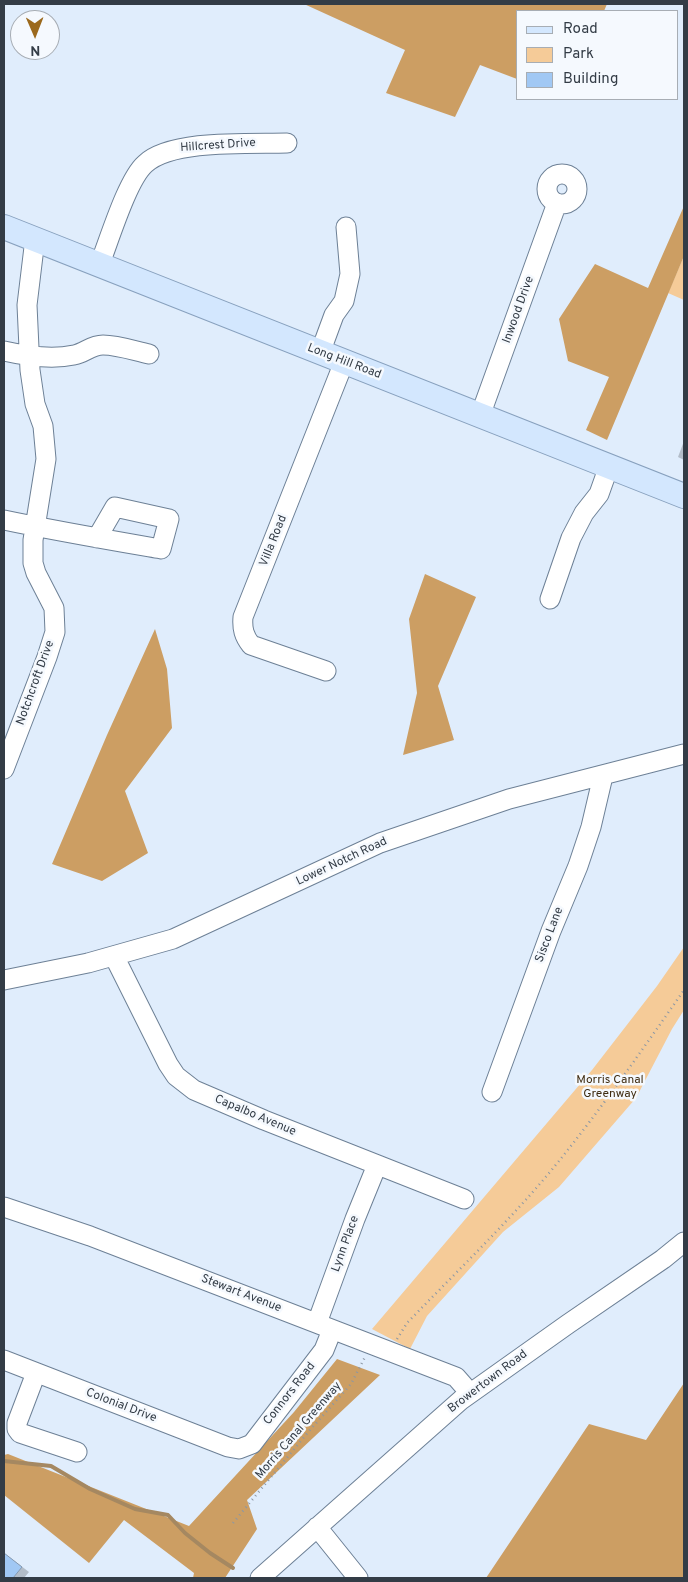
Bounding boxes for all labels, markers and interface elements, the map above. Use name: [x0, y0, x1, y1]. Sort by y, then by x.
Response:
north arrow: [10, 10, 60, 60]
legend: [516, 10, 678, 100]
text: Road: [563, 20, 598, 39]
text: N: [30, 41, 40, 58]
text: Park: [563, 45, 594, 64]
text: Building: [563, 70, 618, 89]
street label: Hillcrest Drive: [180, 136, 256, 156]
street label: Inwood Drive: [500, 275, 538, 345]
street label: Long Hill Road: [305, 341, 383, 383]
street label: Villa Road: [257, 513, 291, 569]
street label: Notchcroft Drive: [14, 639, 58, 727]
street label: Lower Notch Road: [294, 835, 390, 889]
street label: Sisco Lane: [533, 905, 567, 965]
park label: Morris Canal Greenway: [576, 1074, 644, 1102]
street label: Capalbo Avenue: [212, 1092, 298, 1140]
street label: Lynn Place: [329, 1214, 363, 1274]
street label: Stewart Avenue: [199, 1272, 283, 1316]
street label: Browertown Road: [445, 1347, 531, 1417]
street label: Connors Road: [261, 1360, 319, 1428]
street label: Morris Canal Greenway: [253, 1380, 345, 1482]
street label: Colonial Drive: [84, 1386, 158, 1426]

